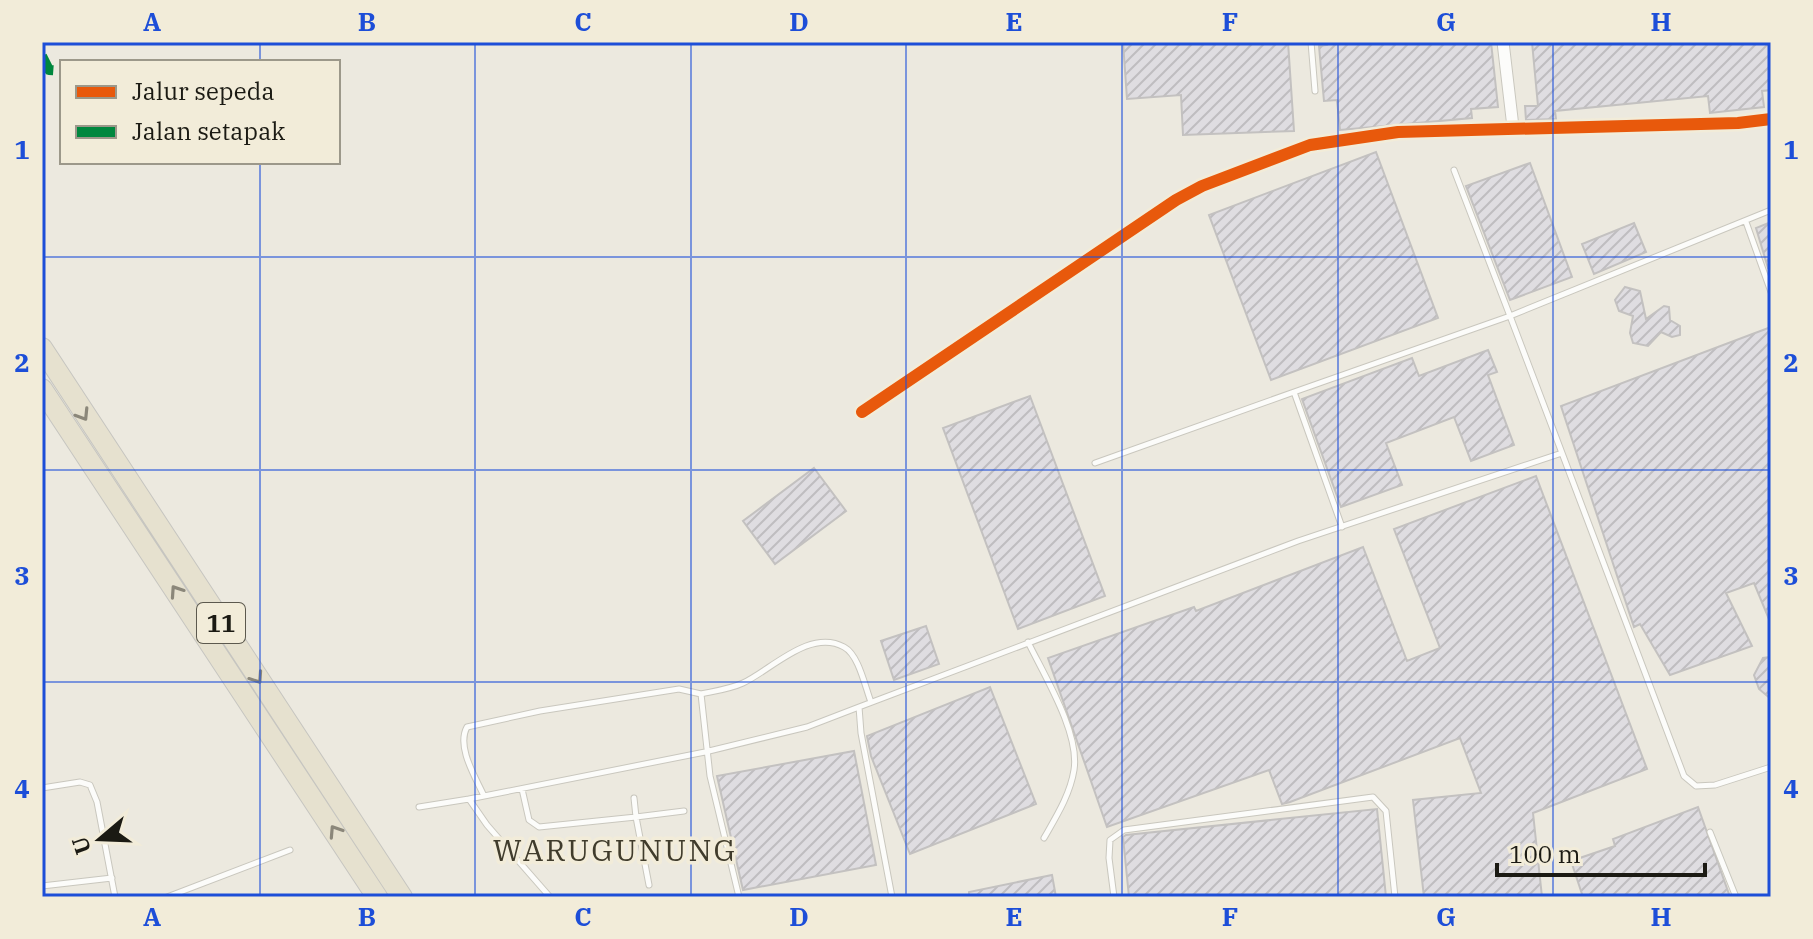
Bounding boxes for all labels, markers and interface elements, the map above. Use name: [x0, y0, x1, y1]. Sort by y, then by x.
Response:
text: A: [143, 4, 161, 38]
text: B: [358, 4, 376, 38]
text: C: [574, 4, 592, 38]
text: D: [789, 4, 809, 38]
text: E: [1005, 4, 1023, 38]
text: F: [1222, 4, 1238, 38]
text: G: [1436, 4, 1456, 38]
text: H: [1650, 4, 1672, 38]
legend: [60, 60, 340, 164]
text: Jalur sepeda: [132, 75, 275, 107]
text: Jalan setapak: [132, 115, 285, 147]
text: 1: [14, 132, 30, 166]
text: 1: [1783, 132, 1799, 166]
text: 2: [14, 345, 30, 379]
text: 2: [1783, 345, 1799, 379]
one-way arrow: [74, 406, 89, 421]
text: 3: [14, 558, 30, 592]
text: 3: [1783, 558, 1799, 592]
one-way arrow: [170, 586, 185, 600]
road number: 11: [197, 603, 245, 643]
one-way arrow: [248, 670, 263, 684]
text: 4: [14, 771, 30, 805]
text: 4: [1783, 771, 1799, 805]
north arrow: [60, 799, 140, 879]
one-way arrow: [329, 825, 344, 840]
scale bar: [1497, 827, 1705, 877]
district label: WARUGUNUNG: [493, 830, 737, 869]
text: U: [64, 833, 97, 858]
text: 100 m: [1509, 838, 1581, 870]
text: A: [143, 899, 161, 933]
text: B: [358, 899, 376, 933]
text: C: [574, 899, 592, 933]
text: D: [789, 899, 809, 933]
text: E: [1005, 899, 1023, 933]
text: F: [1222, 899, 1238, 933]
text: G: [1436, 899, 1456, 933]
text: H: [1650, 899, 1672, 933]

